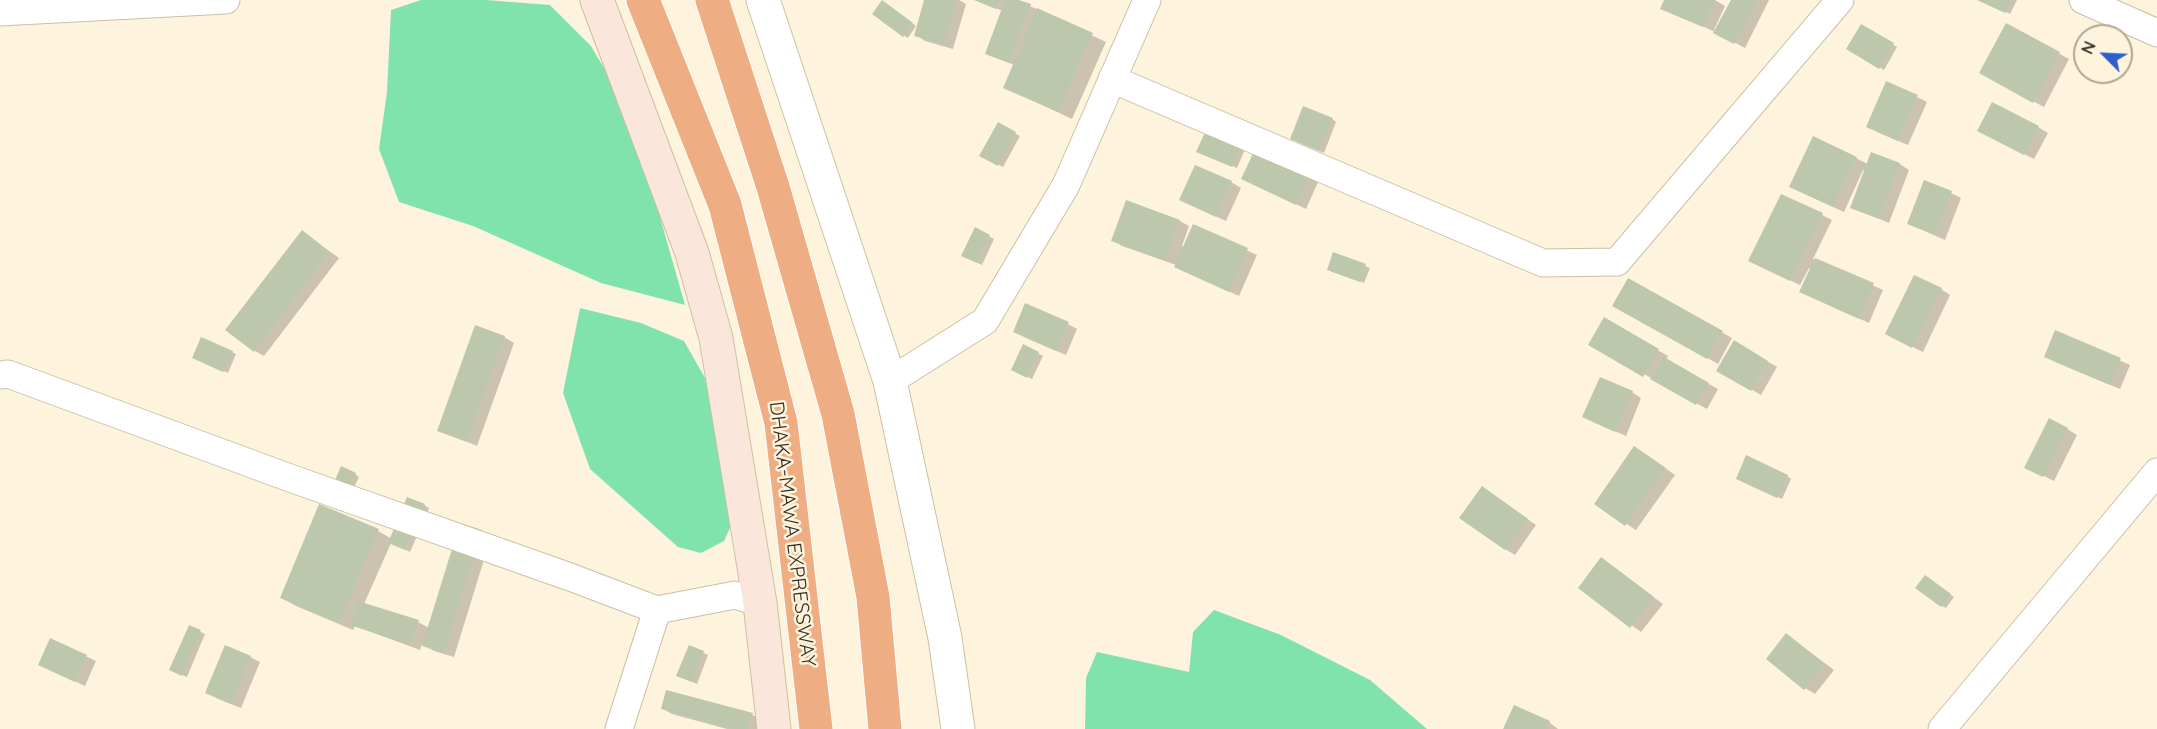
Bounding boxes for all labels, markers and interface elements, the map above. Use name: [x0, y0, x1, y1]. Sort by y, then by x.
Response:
north arrow: [2073, 24, 2133, 84]
text: N: [2077, 38, 2100, 57]
street label: DHAKA-MAWA EXPRESSWAY: [764, 400, 820, 668]

